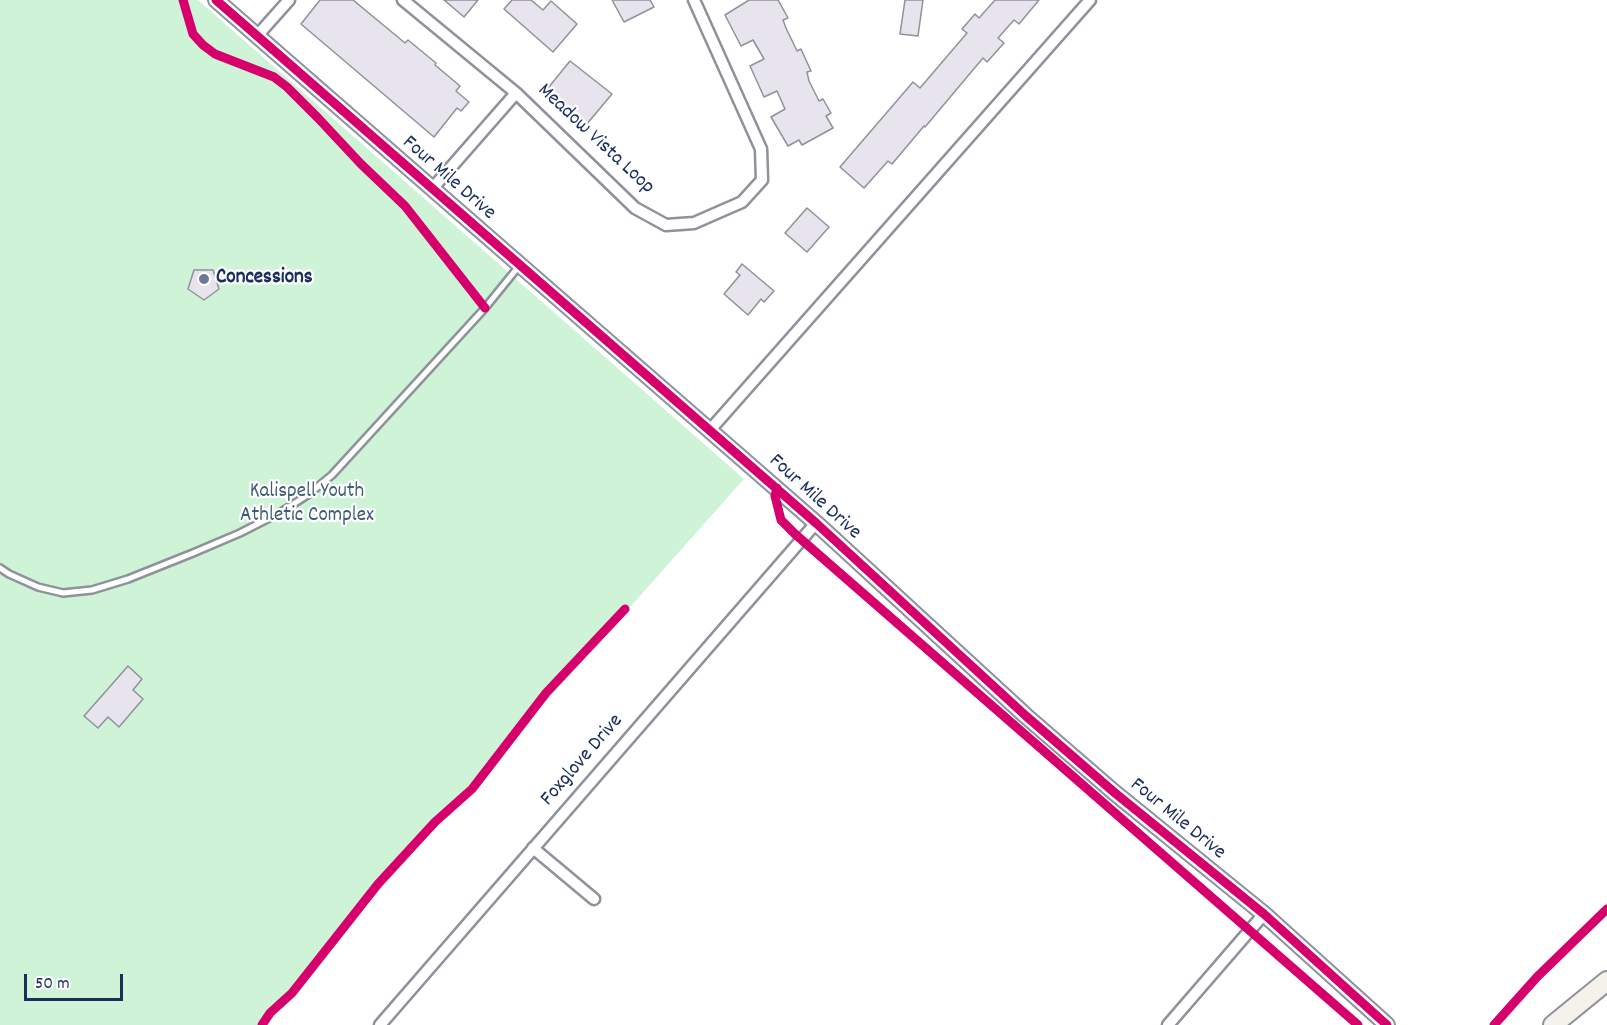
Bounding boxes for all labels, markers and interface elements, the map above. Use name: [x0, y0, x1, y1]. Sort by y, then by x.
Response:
street label: Meadow Vista Loop: [531, 79, 659, 201]
street label: Four Mile Drive: [396, 131, 500, 227]
place label: Concessions: [216, 266, 313, 292]
marker: Concessions: [197, 272, 211, 286]
street label: Four Mile Drive: [762, 450, 866, 546]
park label: Kalispell Youth Athletic Complex: [240, 480, 374, 530]
street label: Foxglove Drive: [536, 710, 630, 812]
street label: Four Mile Drive: [1124, 774, 1230, 866]
scale bar: [27, 962, 126, 1000]
text: 50 m: [35, 972, 70, 997]

